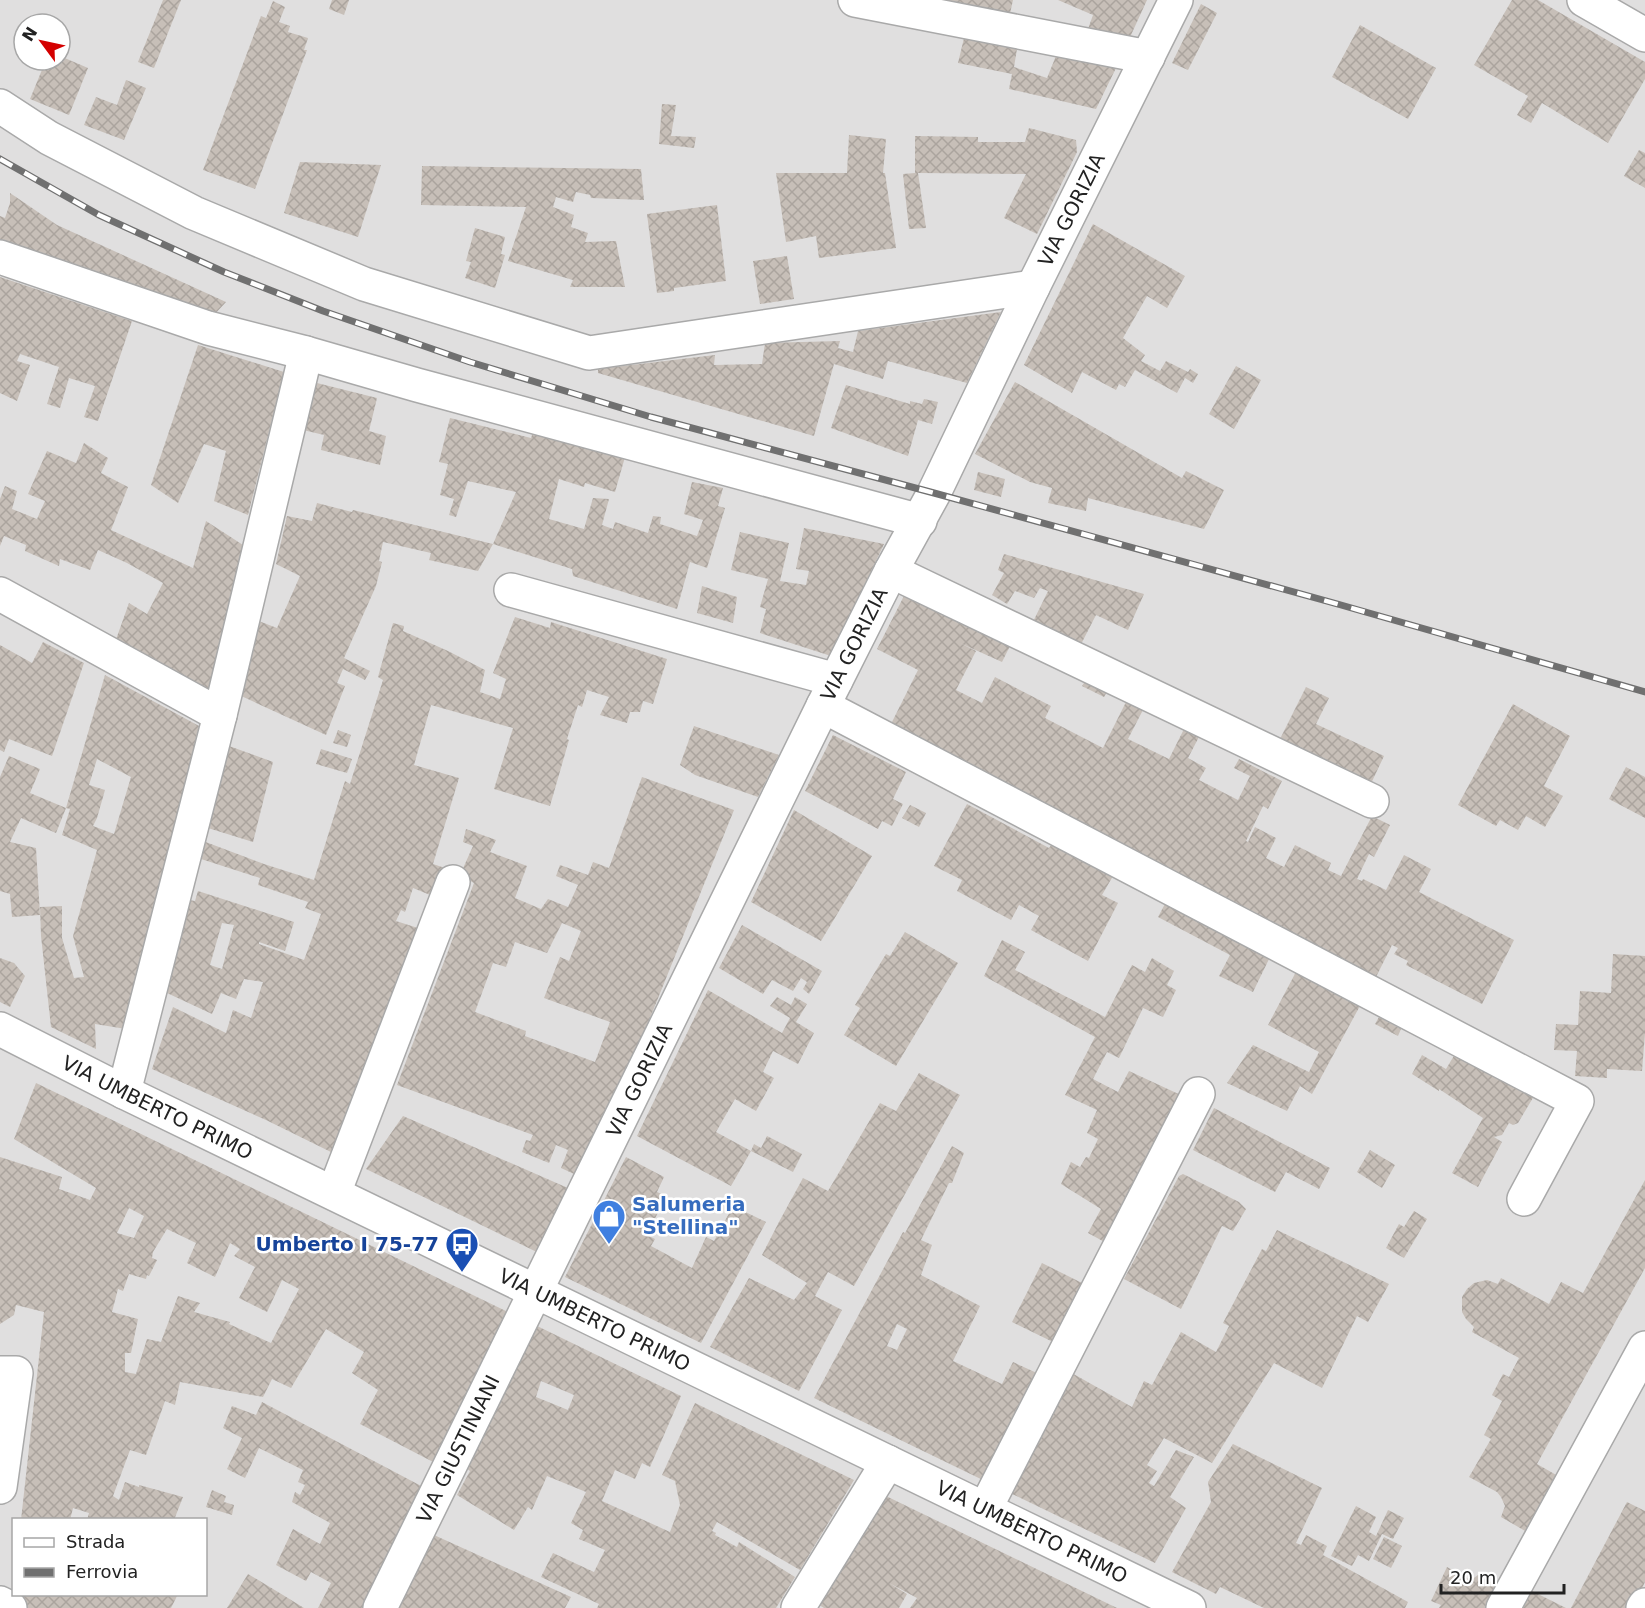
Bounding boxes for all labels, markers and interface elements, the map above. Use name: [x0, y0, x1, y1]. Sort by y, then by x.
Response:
north arrow: [12, 12, 72, 72]
text: N: [18, 23, 41, 45]
street label: VIA GORIZIA: [1033, 149, 1110, 271]
street label: VIA GORIZIA: [815, 583, 893, 705]
street label: VIA GORIZIA: [601, 1019, 677, 1141]
street label: VIA UMBERTO PRIMO: [58, 1051, 257, 1165]
place label: Salumeria "Stellina": [632, 1192, 746, 1239]
shop icon: Salumeria "Stellina": [591, 1198, 627, 1245]
bus stop icon: Umberto I 75-77: [444, 1226, 480, 1273]
place label: Umberto I 75-77: [256, 1232, 439, 1256]
street label: VIA UMBERTO PRIMO: [495, 1264, 694, 1376]
street label: VIA GIUSTINIANI: [412, 1371, 504, 1527]
street label: VIA UMBERTO PRIMO: [932, 1475, 1131, 1588]
legend: [12, 1518, 207, 1596]
text: Strada: [66, 1531, 125, 1552]
scale bar: [1441, 1557, 1564, 1595]
text: Ferrovia: [66, 1561, 138, 1582]
text: 20 m: [1450, 1567, 1496, 1588]

